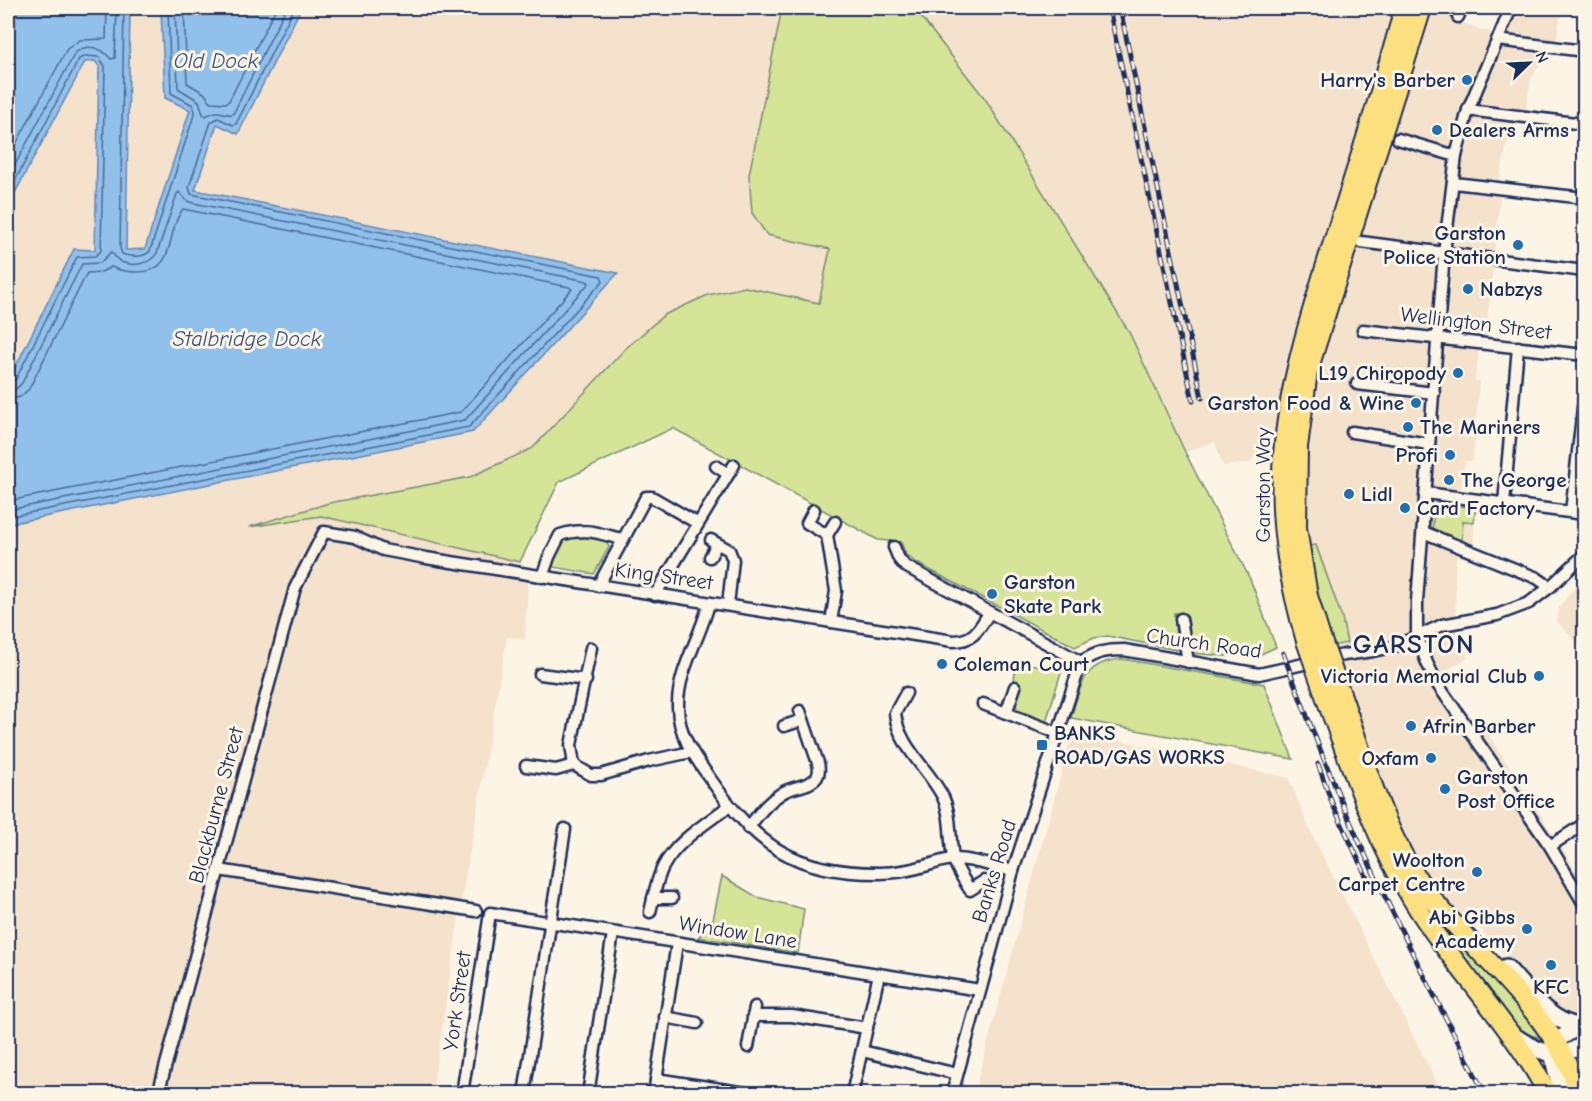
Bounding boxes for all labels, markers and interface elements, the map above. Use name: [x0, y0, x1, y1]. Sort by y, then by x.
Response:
north arrow: [1499, 33, 1559, 93]
water label: Old Dock: [174, 48, 259, 74]
text: N: [1531, 49, 1552, 66]
place label: Harry's Barber: [1320, 68, 1456, 92]
marker: Harry's Barber: [1460, 73, 1474, 87]
place label: Dealers Arms: [1449, 118, 1569, 142]
marker: Dealers Arms: [1430, 123, 1444, 137]
place label: Garston Police Station: [1383, 221, 1506, 269]
marker: Garston Police Station: [1511, 238, 1525, 252]
place label: Nabzys: [1480, 277, 1543, 301]
marker: Nabzys: [1461, 282, 1475, 296]
street label: Wellington Street: [1399, 302, 1554, 344]
water label: Stalbridge Dock: [173, 326, 322, 352]
place label: L19 Chiropody: [1318, 361, 1446, 385]
marker: L19 Chiropody: [1451, 366, 1465, 380]
place label: Garston Food & Wine: [1207, 391, 1404, 415]
marker: Garston Food & Wine: [1409, 396, 1423, 410]
place label: The Mariners: [1420, 415, 1540, 439]
marker: The Mariners: [1401, 420, 1415, 434]
street label: Garston Way: [1251, 427, 1275, 543]
place label: Profi: [1396, 443, 1438, 467]
marker: Profi: [1443, 448, 1457, 462]
place label: The George: [1461, 468, 1567, 492]
marker: The George: [1442, 473, 1456, 487]
place label: Lidl: [1361, 482, 1393, 506]
marker: Lidl: [1342, 487, 1356, 501]
place label: Card Factory: [1417, 496, 1535, 520]
marker: Card Factory: [1398, 501, 1412, 515]
street label: King Street: [613, 557, 716, 595]
place label: Garston Skate Park: [1004, 570, 1102, 618]
marker: Garston Skate Park: [985, 587, 999, 601]
street label: Church Road: [1145, 623, 1263, 663]
district label: GARSTON: [1353, 629, 1475, 660]
place label: Coleman Court: [954, 652, 1090, 676]
marker: Coleman Court: [935, 657, 949, 671]
place label: Victoria Memorial Club: [1321, 664, 1527, 688]
marker: Victoria Memorial Club: [1532, 669, 1546, 683]
place label: Afrin Barber: [1423, 714, 1536, 738]
marker: Afrin Barber: [1404, 719, 1418, 733]
place label: BANKS ROAD/GAS WORKS: [1054, 721, 1225, 769]
street label: Blackburne Street: [184, 723, 249, 886]
marker: BANKS ROAD/GAS WORKS: [1035, 738, 1049, 752]
place label: Oxfam: [1362, 746, 1419, 770]
marker: Oxfam: [1424, 751, 1438, 765]
place label: Garston Post Office: [1457, 765, 1555, 813]
marker: Garston Post Office: [1438, 782, 1452, 796]
street label: Banks Road: [967, 816, 1021, 926]
place label: Woolton Carpet Centre: [1338, 848, 1465, 896]
marker: Woolton Carpet Centre: [1470, 865, 1484, 879]
place label: Abi Gibbs Academy: [1429, 905, 1515, 953]
street label: Window Lane: [677, 911, 799, 953]
marker: Abi Gibbs Academy: [1520, 922, 1534, 936]
street label: York Street: [438, 949, 476, 1052]
marker: KFC: [1544, 958, 1558, 972]
place label: KFC: [1533, 975, 1569, 999]

